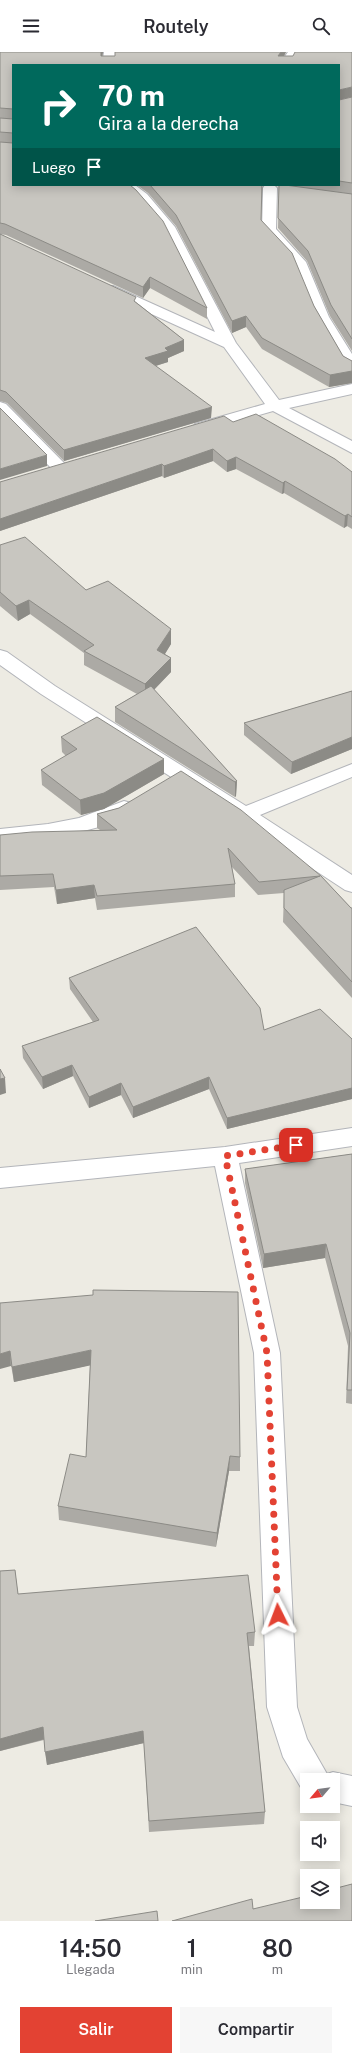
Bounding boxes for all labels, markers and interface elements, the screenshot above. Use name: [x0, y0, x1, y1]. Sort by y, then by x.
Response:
icon: menu: [20, 15, 42, 37]
icon: search: [310, 15, 332, 37]
text: Routely: [143, 16, 209, 37]
text: 70 m: [98, 79, 165, 112]
icon: right: [32, 80, 84, 132]
text: Gira a la derecha: [98, 113, 239, 134]
icon: arrive: [83, 156, 105, 178]
text: Luego: [32, 159, 75, 176]
pin: [279, 1128, 313, 1162]
icon: arrive: [285, 1134, 307, 1156]
position arrow: [257, 1594, 299, 1636]
north arrow: [300, 1773, 340, 1813]
map controls: [300, 1773, 340, 1909]
button: sound: [300, 1821, 340, 1861]
button: layers: [300, 1869, 340, 1909]
text: 14:50: [59, 1934, 122, 1962]
text: 1: [187, 1934, 197, 1962]
text: 80: [262, 1934, 293, 1962]
text: Llegada: [66, 1962, 115, 1977]
text: min: [181, 1962, 203, 1977]
text: m: [272, 1962, 283, 1977]
button: Salir: [20, 2007, 172, 2053]
button: Compartir: [180, 2007, 332, 2053]

